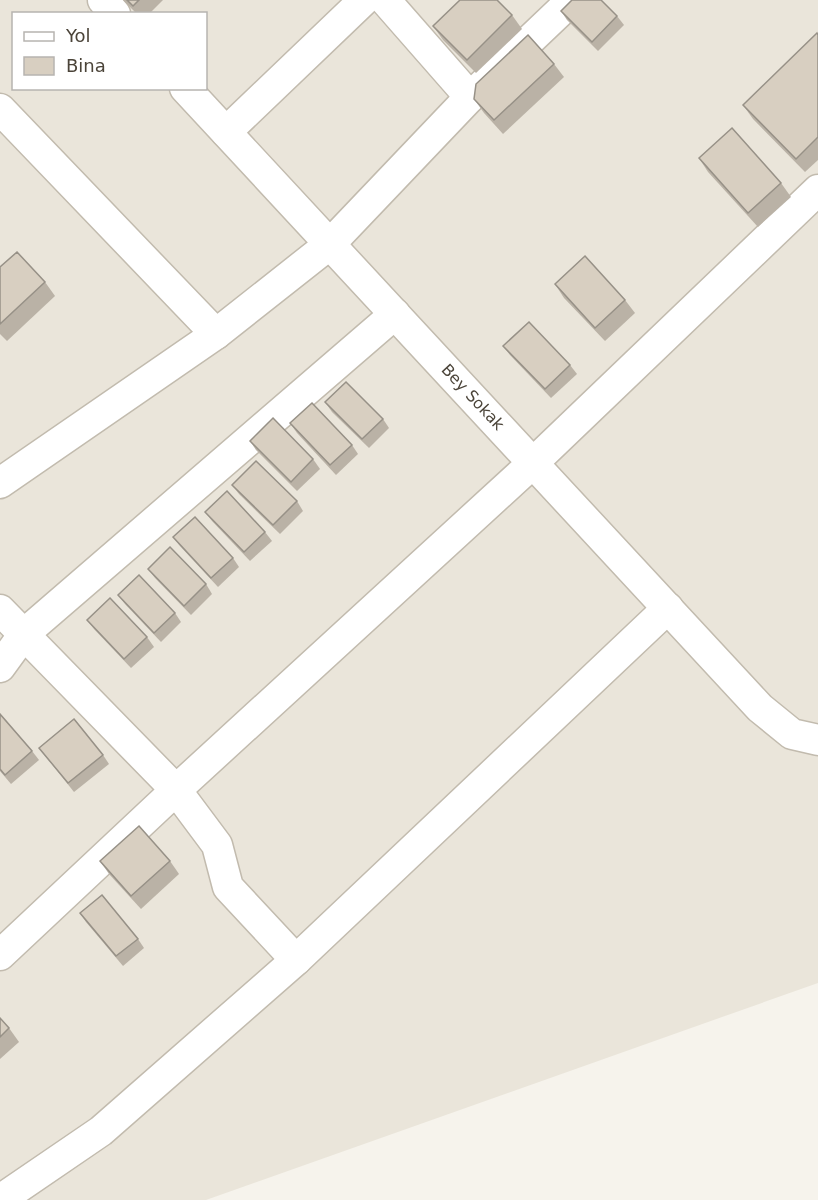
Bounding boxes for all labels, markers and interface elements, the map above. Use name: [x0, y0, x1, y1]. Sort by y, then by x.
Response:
legend: [12, 12, 207, 90]
text: Yol: [65, 25, 91, 46]
text: Bina: [66, 55, 106, 76]
street label: Bey Sokak: [438, 360, 509, 435]

